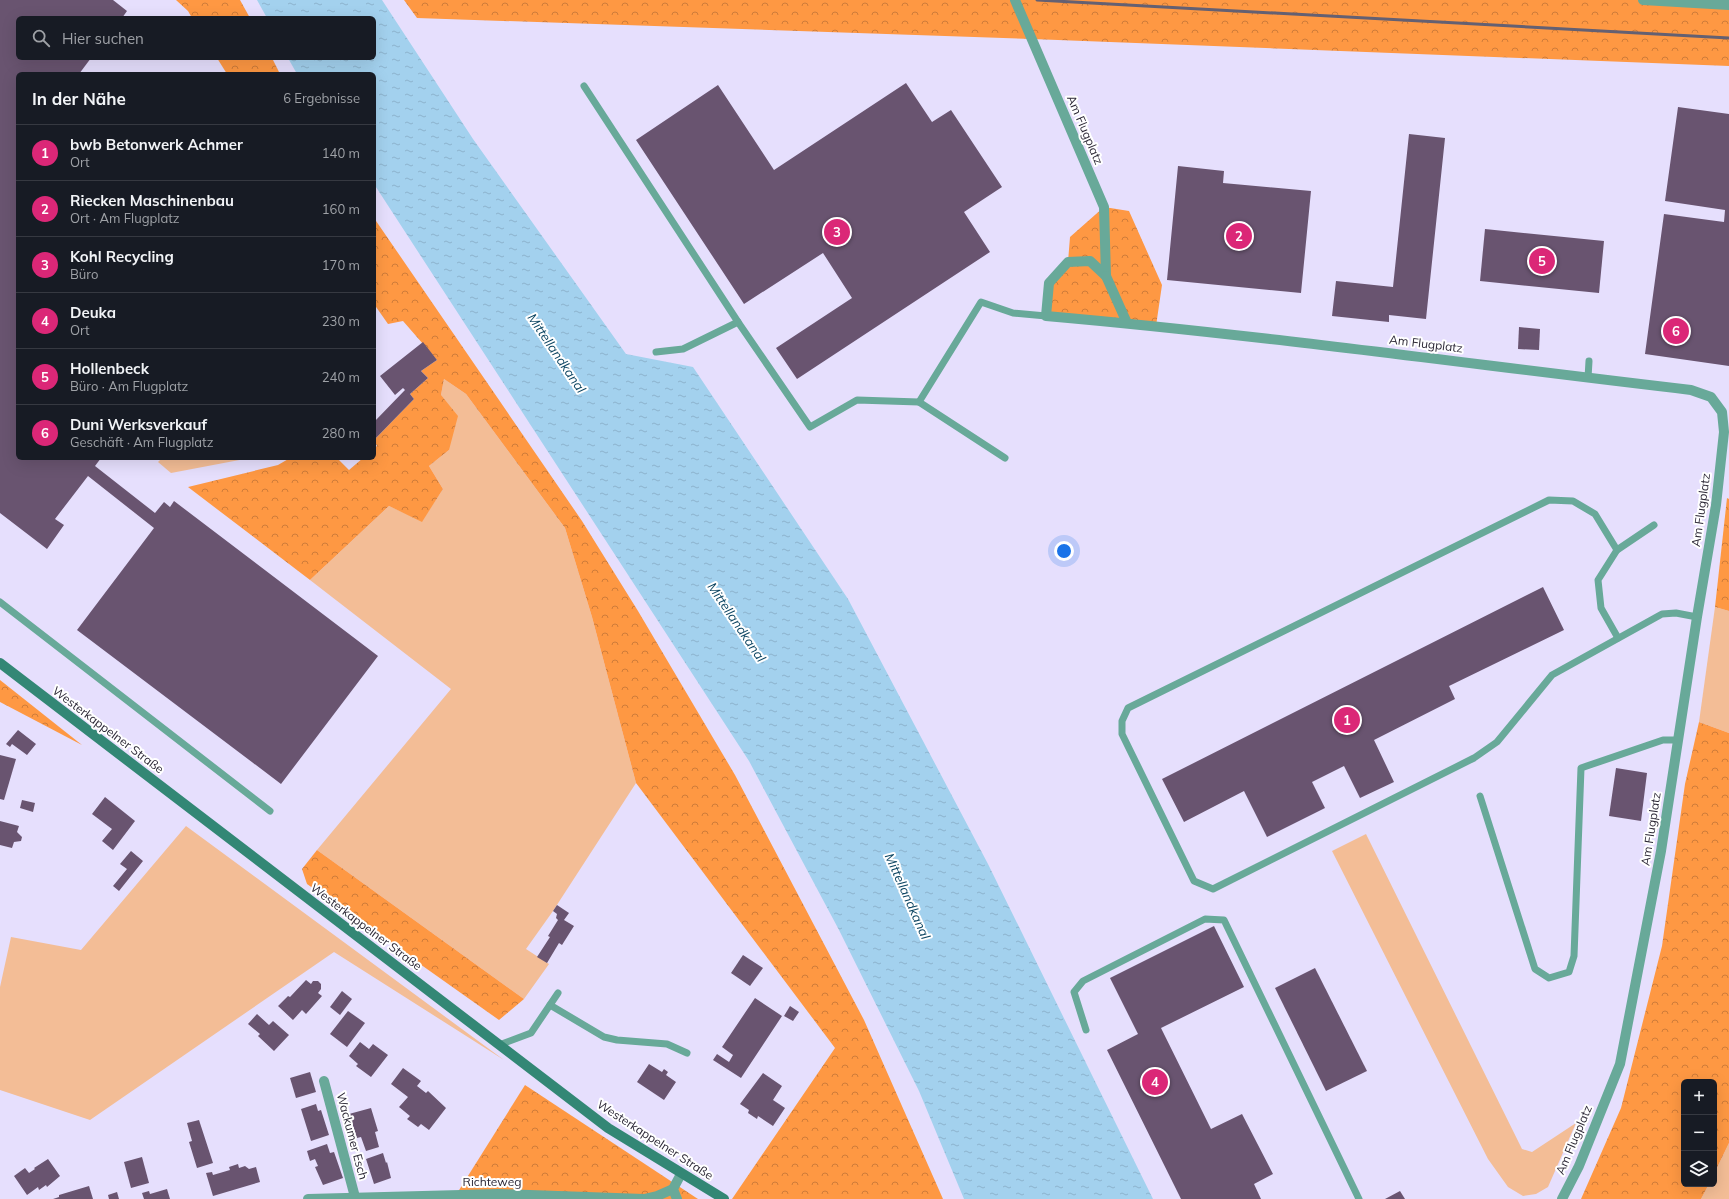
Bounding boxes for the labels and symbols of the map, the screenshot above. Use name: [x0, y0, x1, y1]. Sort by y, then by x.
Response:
street label: Am Flugplatz: [1064, 93, 1107, 167]
pin: 3: [824, 217, 850, 247]
pin: 2: [1226, 221, 1252, 251]
pin: 5: [1529, 246, 1555, 276]
water label: Mittellandkanal: [524, 310, 590, 397]
pin: 6: [1663, 316, 1689, 346]
street label: Am Flugplatz: [1388, 332, 1464, 355]
street label: Am Flugplatz: [1688, 472, 1713, 548]
your location: [1054, 541, 1074, 561]
water label: Mittellandkanal: [704, 579, 770, 666]
street label: Westerkappelner Straße: [50, 683, 167, 776]
pin: 1: [1334, 705, 1360, 735]
street label: Am Flugplatz: [1637, 791, 1664, 867]
water label: Mittellandkanal: [882, 850, 934, 942]
street label: Westerkappelner Straße: [308, 880, 425, 973]
pin: 4: [1142, 1067, 1168, 1097]
street label: Wackumer Esch: [334, 1091, 371, 1181]
street label: Westerkappelner Straße: [594, 1096, 716, 1183]
street label: Am Flugplatz: [1552, 1103, 1595, 1177]
street label: Richteweg: [463, 1174, 521, 1189]

